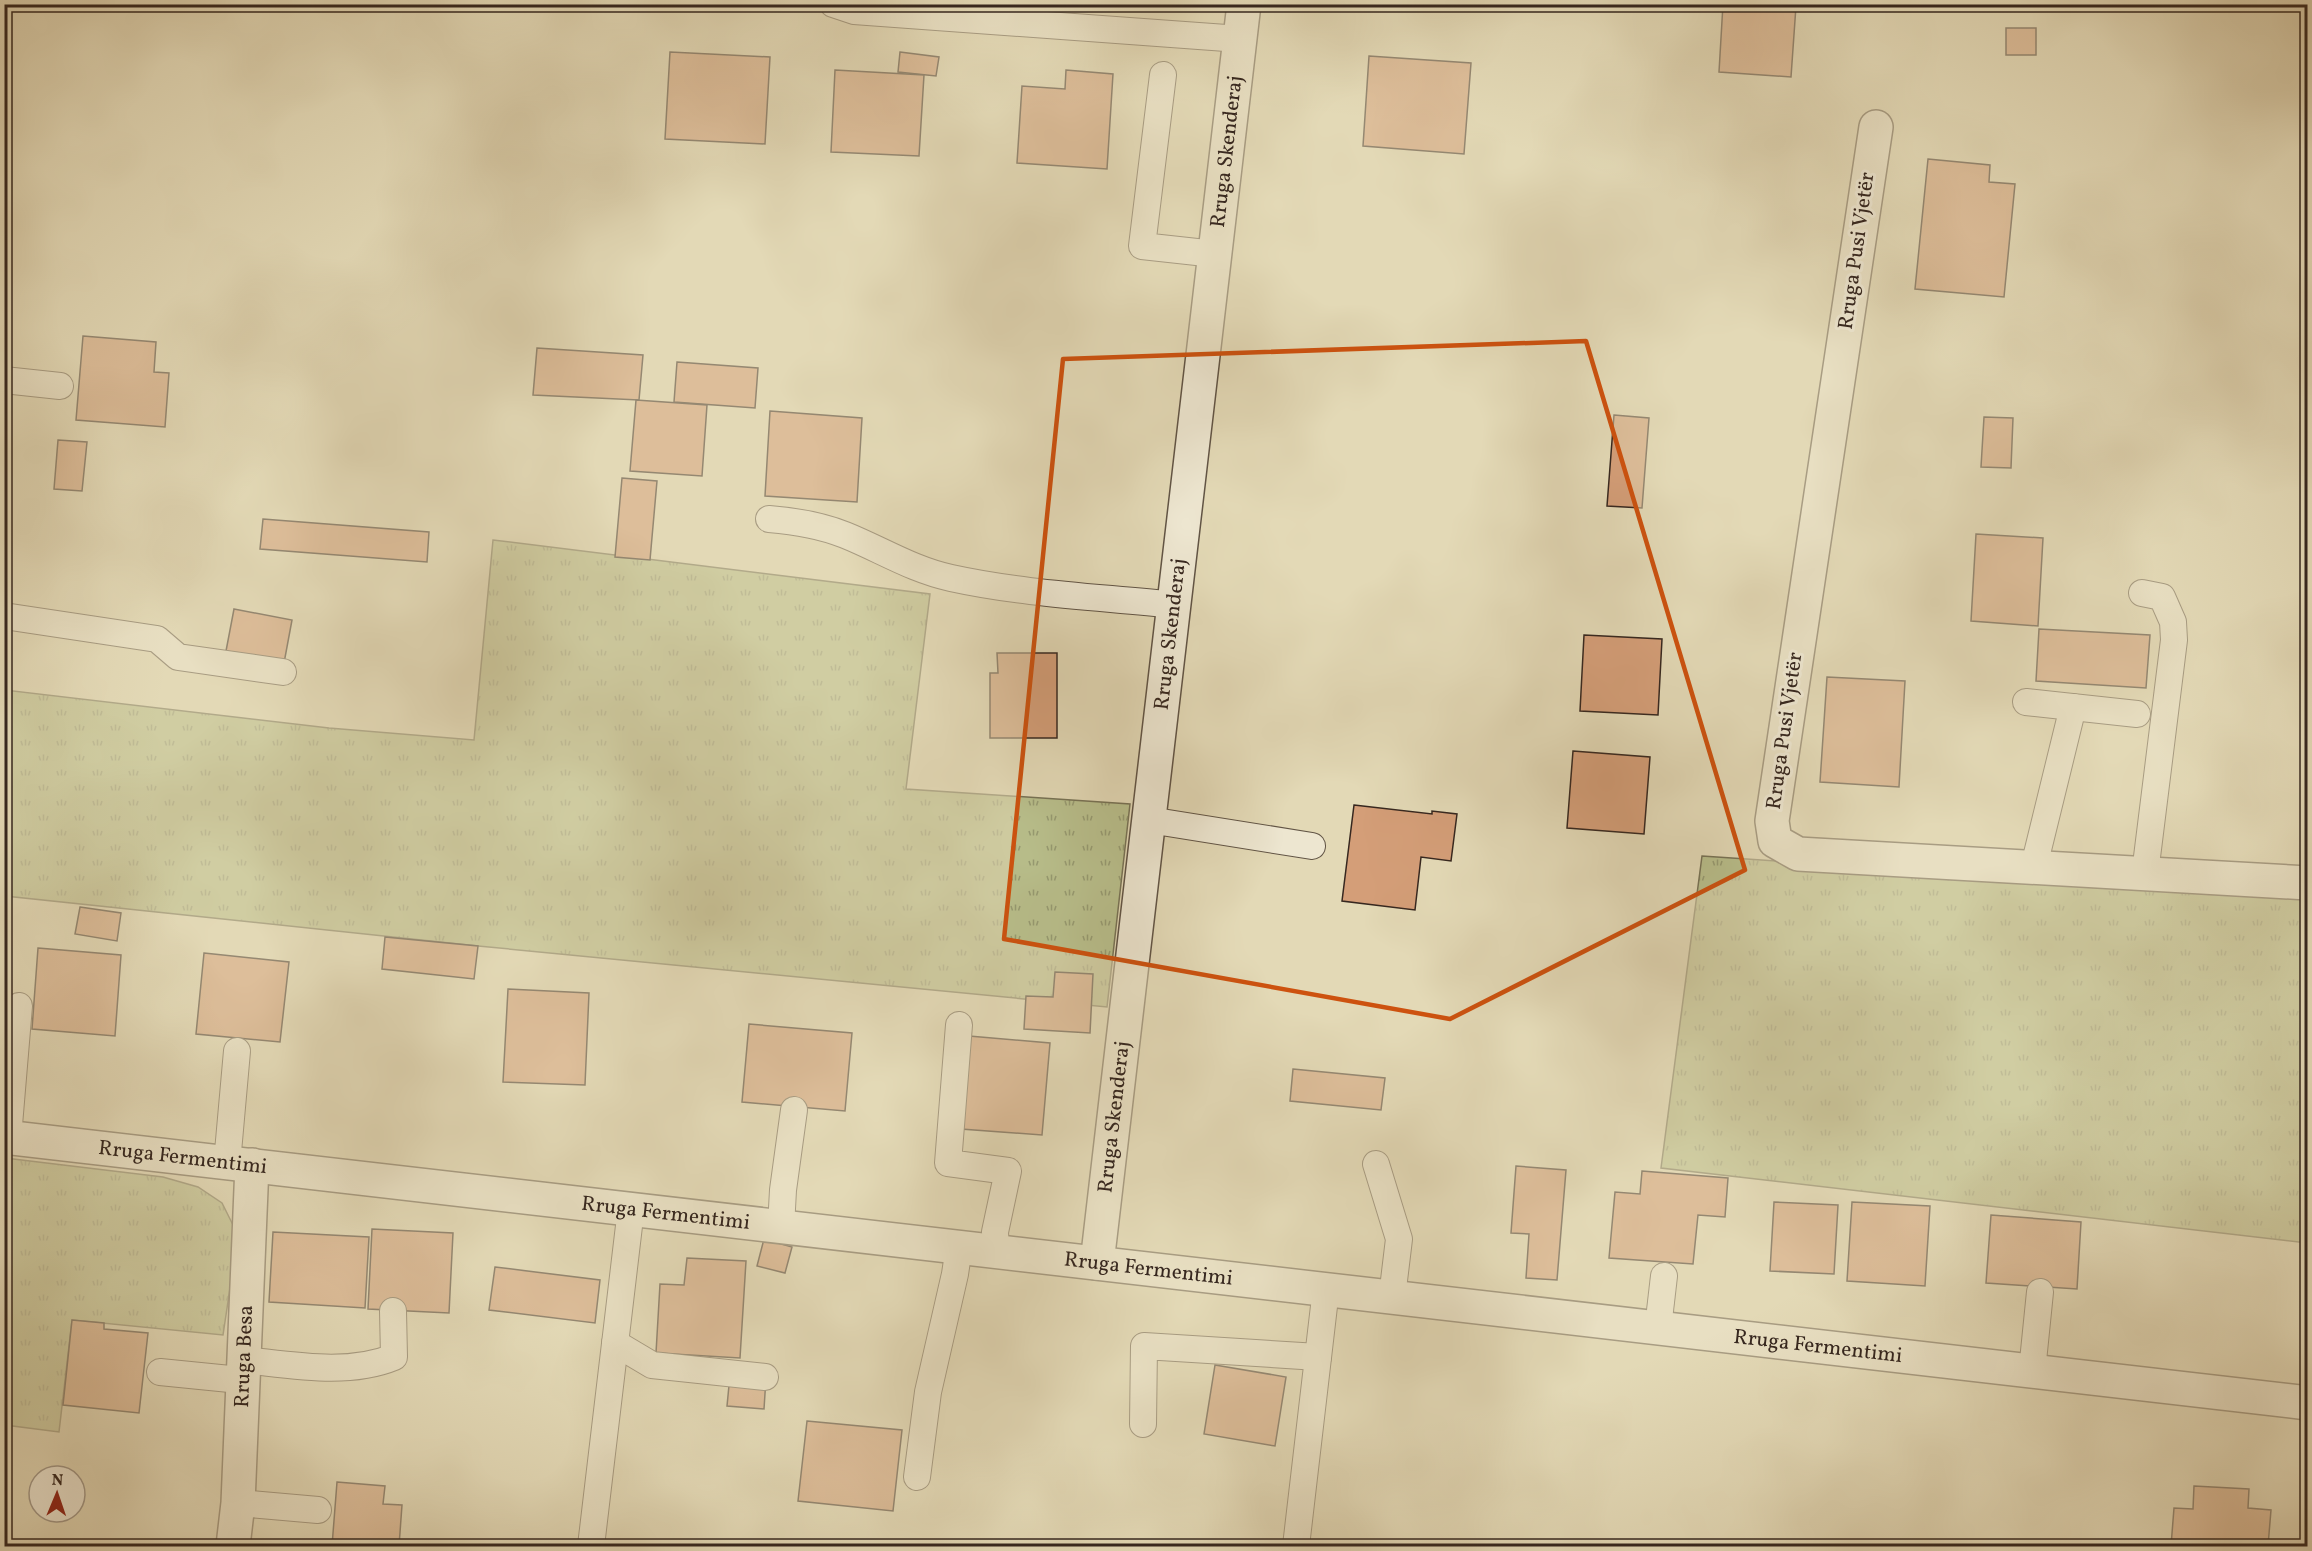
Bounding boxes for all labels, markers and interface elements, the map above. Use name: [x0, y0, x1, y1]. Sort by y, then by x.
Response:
street label: Rruga Skenderaj: [1204, 74, 1250, 229]
street label: Rruga Pusi Vjetër: [1832, 170, 1882, 332]
street label: Rruga Skenderaj: [1147, 557, 1194, 712]
street label: Rruga Pusi Vjetër: [1760, 650, 1810, 812]
street label: Rruga Skenderaj: [1091, 1039, 1137, 1195]
street label: Rruga Fermentimi: [97, 1134, 269, 1182]
street label: Rruga Fermentimi: [580, 1189, 752, 1238]
street label: Rruga Fermentimi: [1062, 1245, 1234, 1293]
street label: Rruga Besa: [227, 1304, 261, 1408]
street label: Rruga Fermentimi: [1732, 1322, 1904, 1371]
north arrow: [27, 1464, 87, 1524]
text: N: [51, 1470, 64, 1492]

